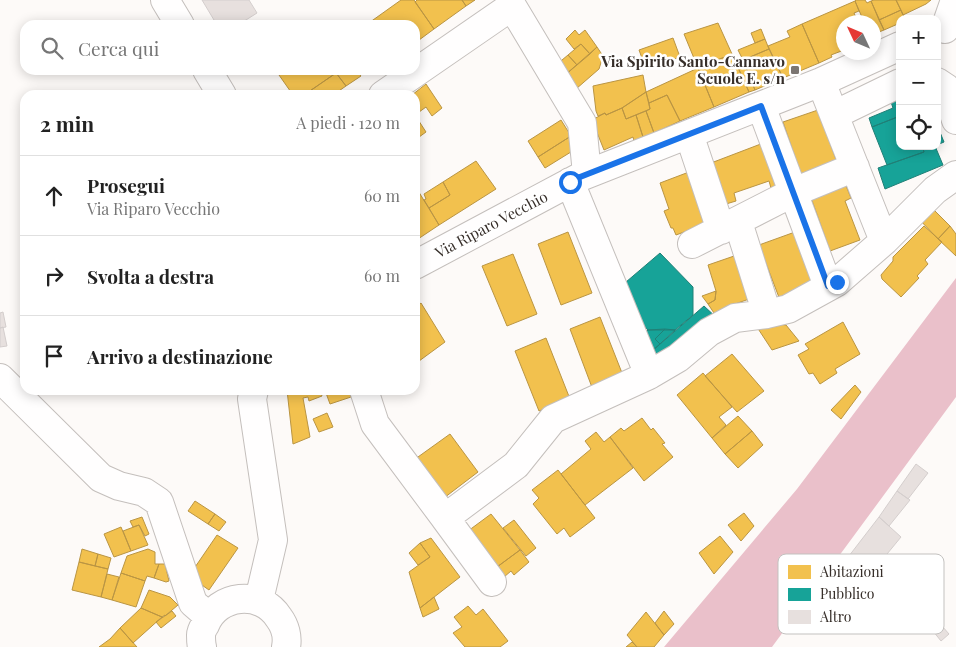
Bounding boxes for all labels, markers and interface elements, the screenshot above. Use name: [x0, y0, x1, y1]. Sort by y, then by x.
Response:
north arrow: [836, 15, 881, 60]
map controls: [896, 15, 941, 150]
button: +: [896, 15, 941, 60]
search box: [20, 20, 420, 75]
icon: search: [38, 34, 66, 62]
text: Cerca qui: [78, 35, 159, 61]
place label: Via Spirito Santo-Cannavo Scuole E. s/n: [600, 51, 786, 88]
button: −: [896, 60, 941, 105]
marker: Via Spirito Santo-Cannavo Scuole E. s/n: [789, 64, 801, 76]
button: locate: [896, 105, 941, 150]
text: 2 min: [40, 109, 94, 137]
text: A piedi · 120 m: [296, 112, 400, 133]
route start: [559, 171, 582, 194]
text: Prosegui: [87, 172, 165, 198]
icon: ahead: [40, 182, 68, 210]
text: 60 m: [364, 185, 400, 206]
street label: Via Riparo Vecchio: [430, 186, 551, 263]
text: Via Riparo Vecchio: [87, 198, 220, 219]
icon: right: [40, 262, 68, 290]
text: Svolta a destra: [87, 263, 214, 289]
text: 60 m: [364, 265, 400, 286]
route end: [826, 271, 849, 294]
icon: arrive: [40, 342, 68, 370]
text: Arrivo a destinazione: [87, 343, 273, 369]
legend: [778, 554, 944, 634]
text: Abitazioni: [819, 562, 884, 581]
text: Pubblico: [820, 584, 875, 603]
text: Altro: [819, 607, 852, 626]

